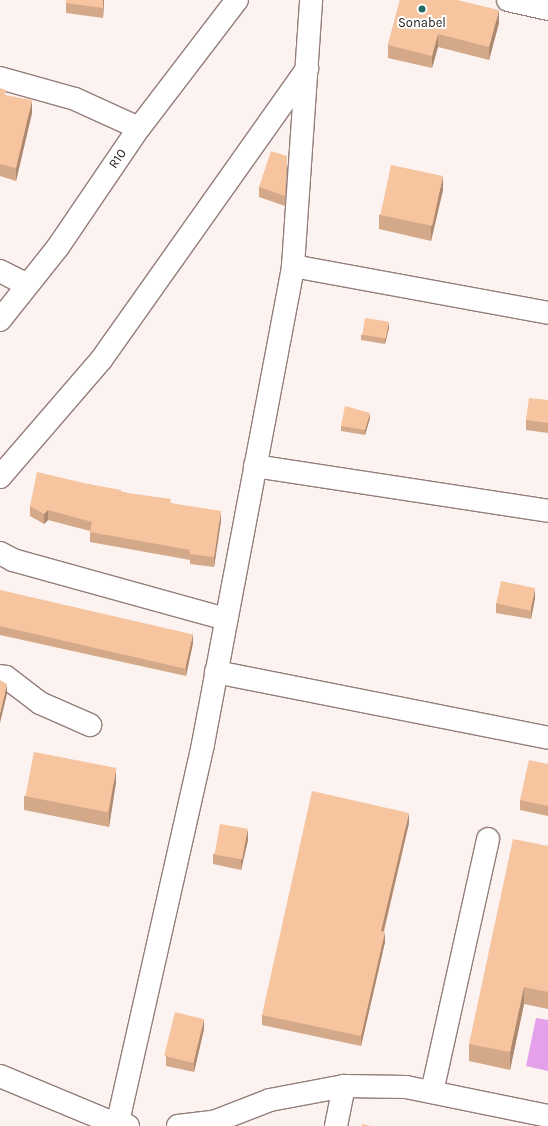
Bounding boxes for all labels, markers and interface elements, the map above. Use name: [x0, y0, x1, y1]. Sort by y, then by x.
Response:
marker: Sonabel: [417, 4, 427, 14]
place label: Sonabel: [398, 15, 446, 31]
street label: R10: [106, 146, 130, 172]

